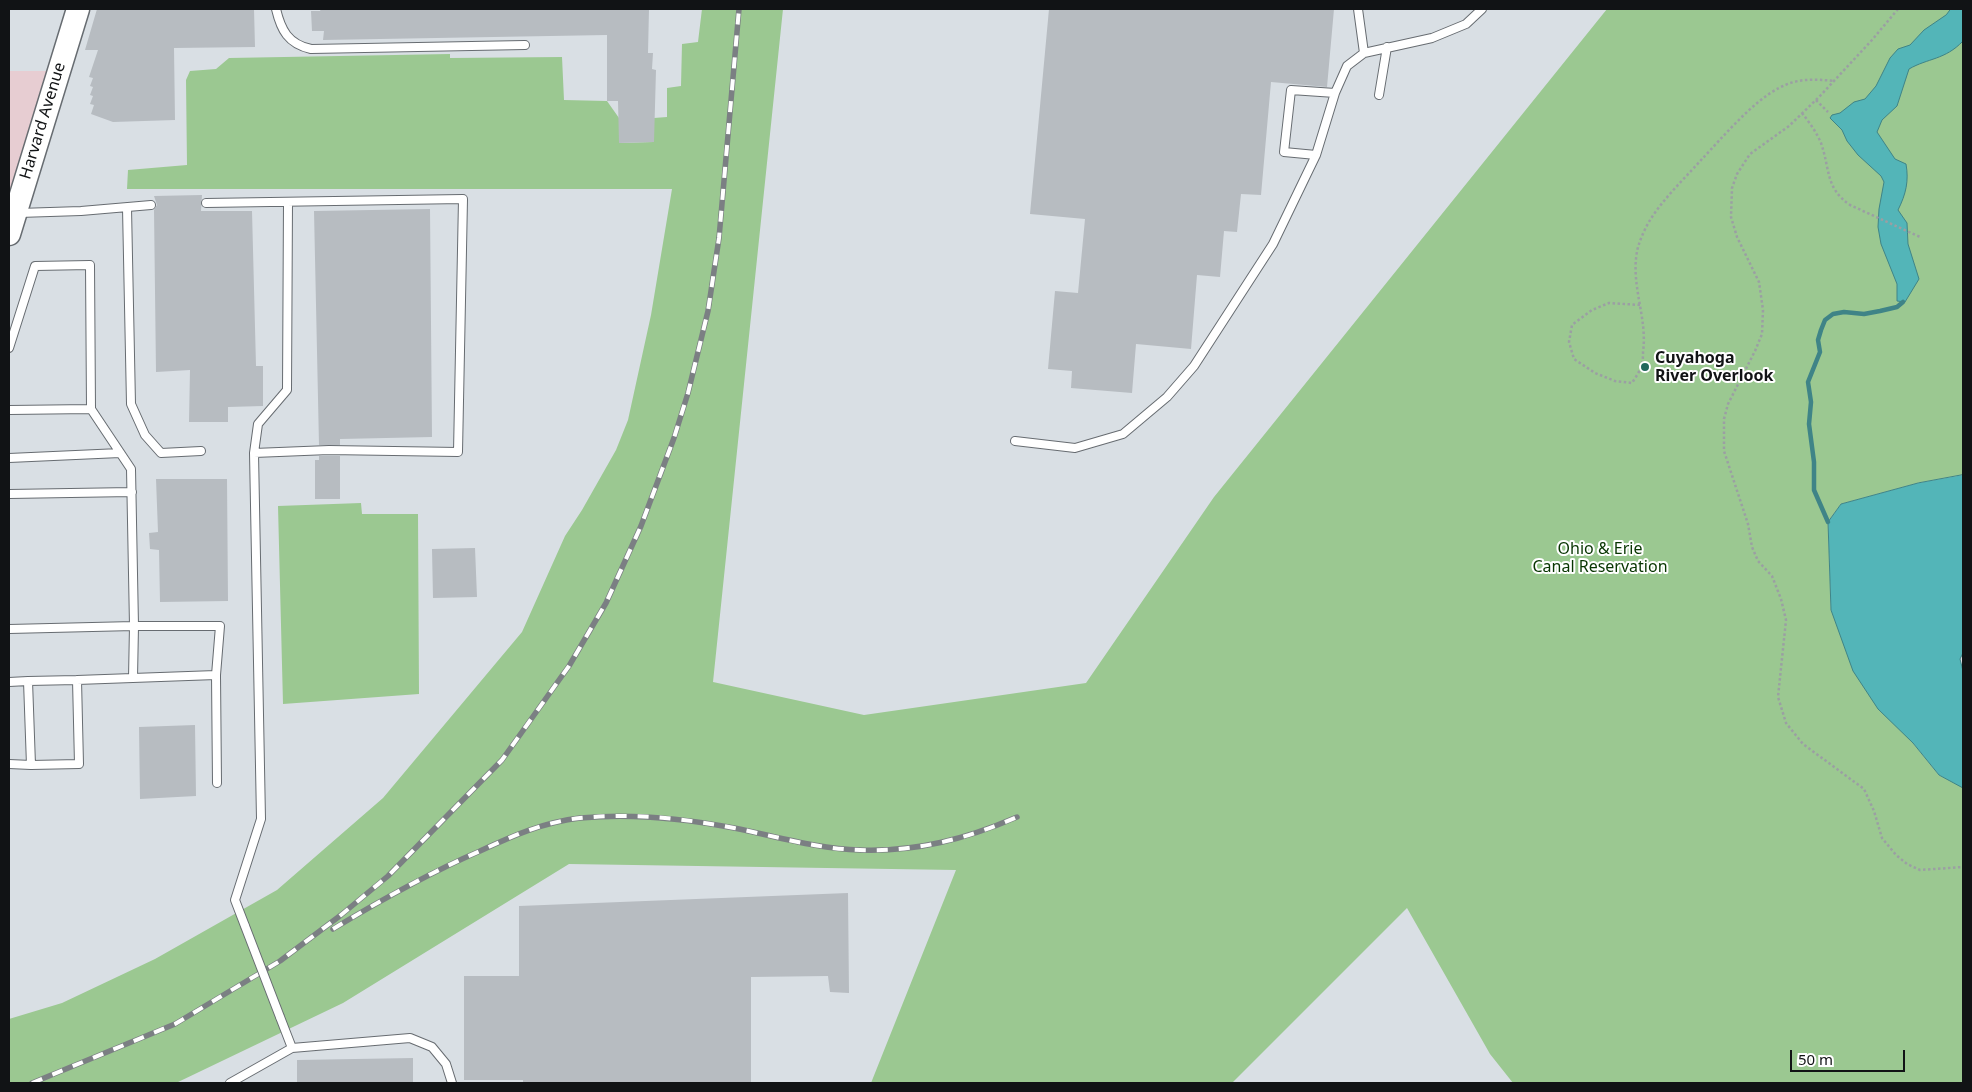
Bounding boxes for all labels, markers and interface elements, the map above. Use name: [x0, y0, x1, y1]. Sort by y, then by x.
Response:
street label: Harvard Avenue: [16, 60, 70, 182]
place label: Cuyahoga River Overlook: [1655, 348, 1773, 386]
marker: Cuyahoga River Overlook: [1639, 361, 1651, 373]
park label: Ohio & Erie Canal Reservation: [1532, 539, 1668, 577]
scale bar: [1792, 1040, 1907, 1072]
text: 50 m: [1798, 1049, 1833, 1069]

